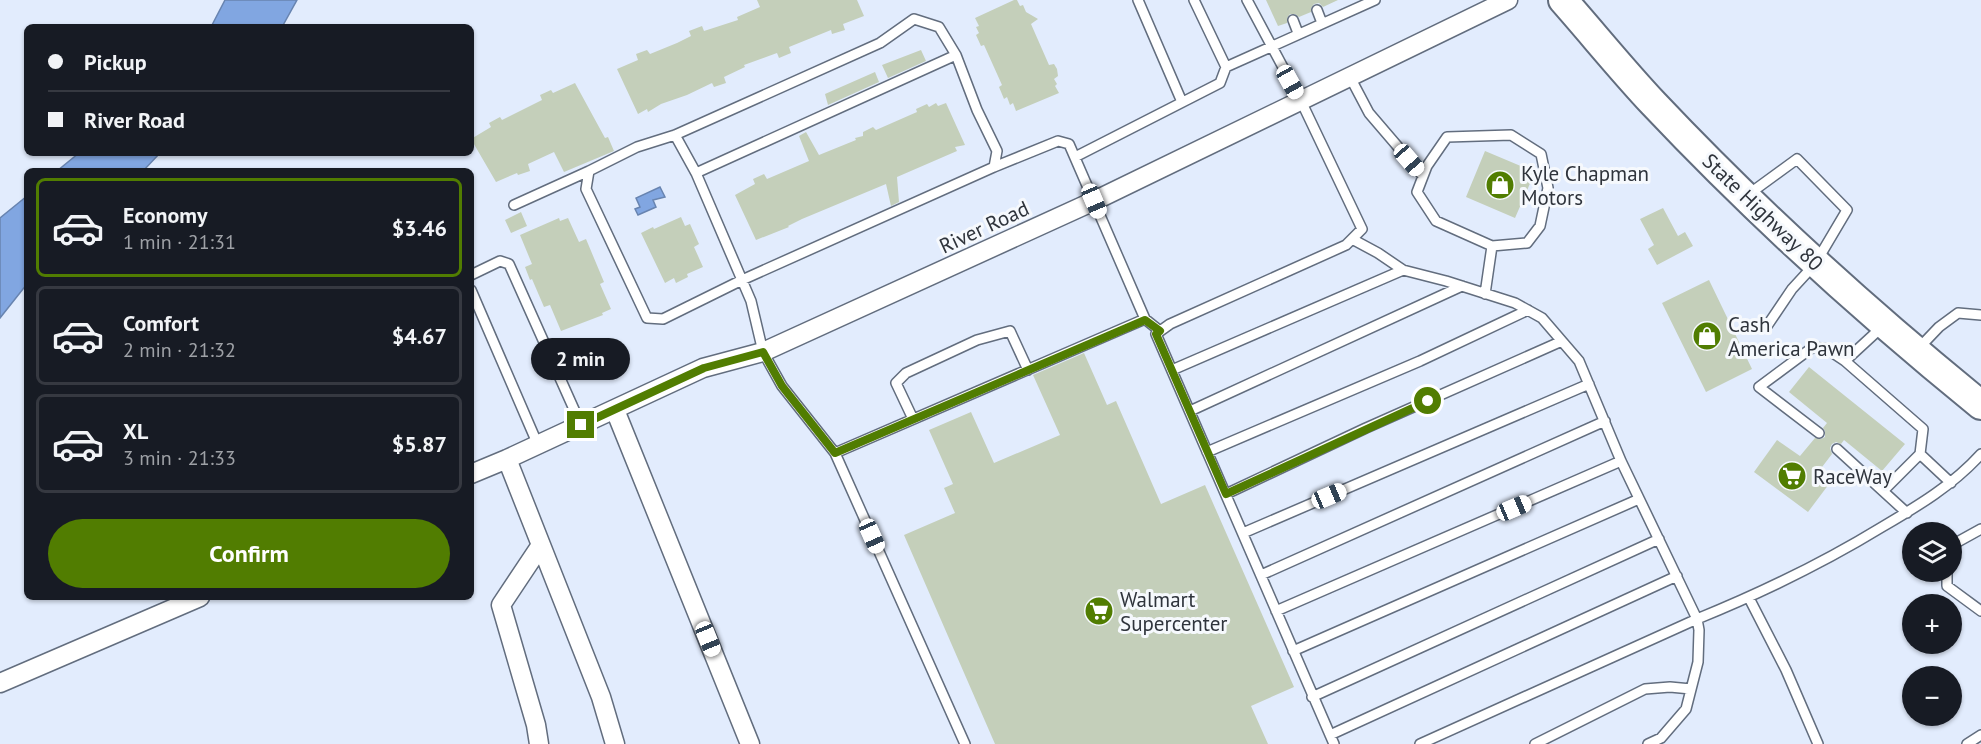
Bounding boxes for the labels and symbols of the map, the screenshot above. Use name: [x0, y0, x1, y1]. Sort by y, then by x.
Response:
car: [1273, 62, 1307, 102]
car: [1390, 141, 1428, 179]
street label: State Highway 80: [1697, 148, 1829, 276]
place label: Kyle Chapman Motors: [1521, 160, 1649, 211]
shop icon: Kyle Chapman Motors: [1484, 169, 1516, 201]
car: [1079, 181, 1109, 221]
street label: River Road: [935, 195, 1033, 259]
place label: Cash America Pawn: [1728, 311, 1855, 362]
shop icon: Cash America Pawn: [1691, 320, 1723, 352]
callout: 2 min: [532, 338, 630, 380]
route start: [1414, 387, 1441, 414]
route end: [567, 411, 594, 438]
supermarket icon: RaceWay: [1776, 460, 1808, 492]
place label: RaceWay: [1813, 463, 1892, 490]
car: [1309, 481, 1349, 511]
car: [1494, 493, 1534, 523]
car: [856, 516, 888, 556]
place label: Walmart Supercenter: [1120, 586, 1227, 637]
supermarket icon: Walmart Supercenter: [1083, 595, 1115, 627]
car: [693, 619, 723, 659]

